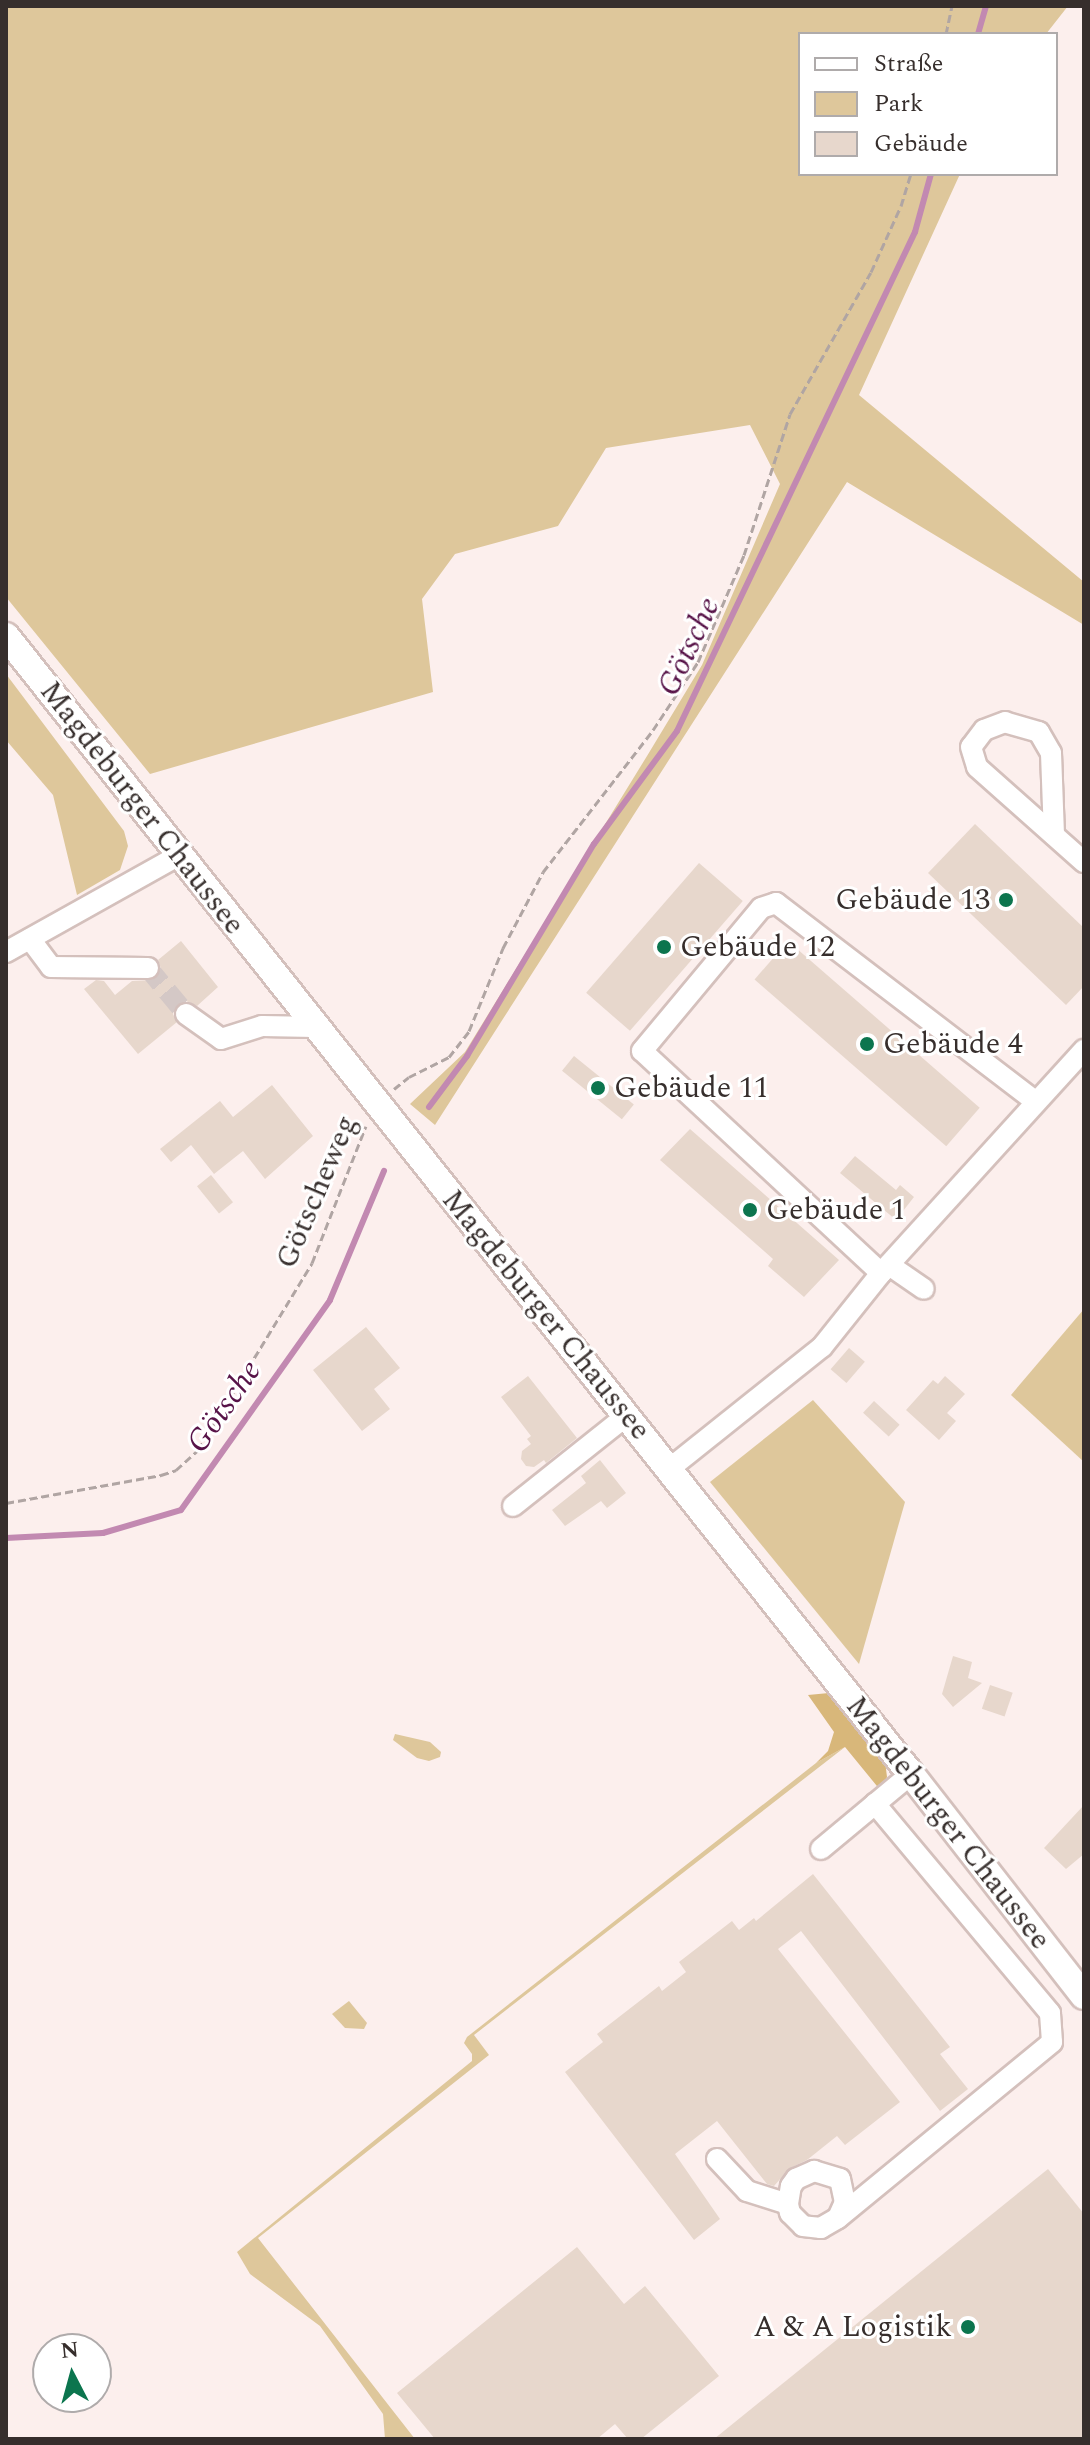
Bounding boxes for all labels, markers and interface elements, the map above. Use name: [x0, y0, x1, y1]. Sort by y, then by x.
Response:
legend: [798, 32, 1058, 176]
text: Straße: [874, 46, 943, 82]
text: Park: [874, 86, 924, 122]
text: Gebäude: [874, 126, 968, 162]
water label: Götsche: [651, 592, 729, 702]
street label: Magdeburger Chaussee: [32, 674, 252, 942]
place label: Gebäude 13: [835, 882, 990, 918]
marker: Gebäude 13: [997, 891, 1015, 909]
place label: Gebäude 12: [680, 929, 835, 965]
marker: Gebäude 12: [655, 938, 673, 956]
place label: Gebäude 4: [883, 1026, 1023, 1062]
marker: Gebäude 4: [858, 1035, 876, 1053]
place label: Gebäude 11: [614, 1070, 769, 1106]
marker: Gebäude 11: [589, 1079, 607, 1097]
street label: Götscheweg: [269, 1110, 365, 1274]
street label: Magdeburger Chaussee: [434, 1183, 658, 1447]
place label: Gebäude 1: [766, 1192, 906, 1228]
marker: Gebäude 1: [741, 1201, 759, 1219]
water label: Götsche: [179, 1353, 271, 1461]
street label: Magdeburger Chaussee: [838, 1689, 1058, 1957]
place label: A & A Logistik: [753, 2309, 952, 2345]
marker: A & A Logistik: [959, 2318, 977, 2336]
north arrow: [32, 2333, 112, 2413]
text: N: [59, 2333, 80, 2368]

